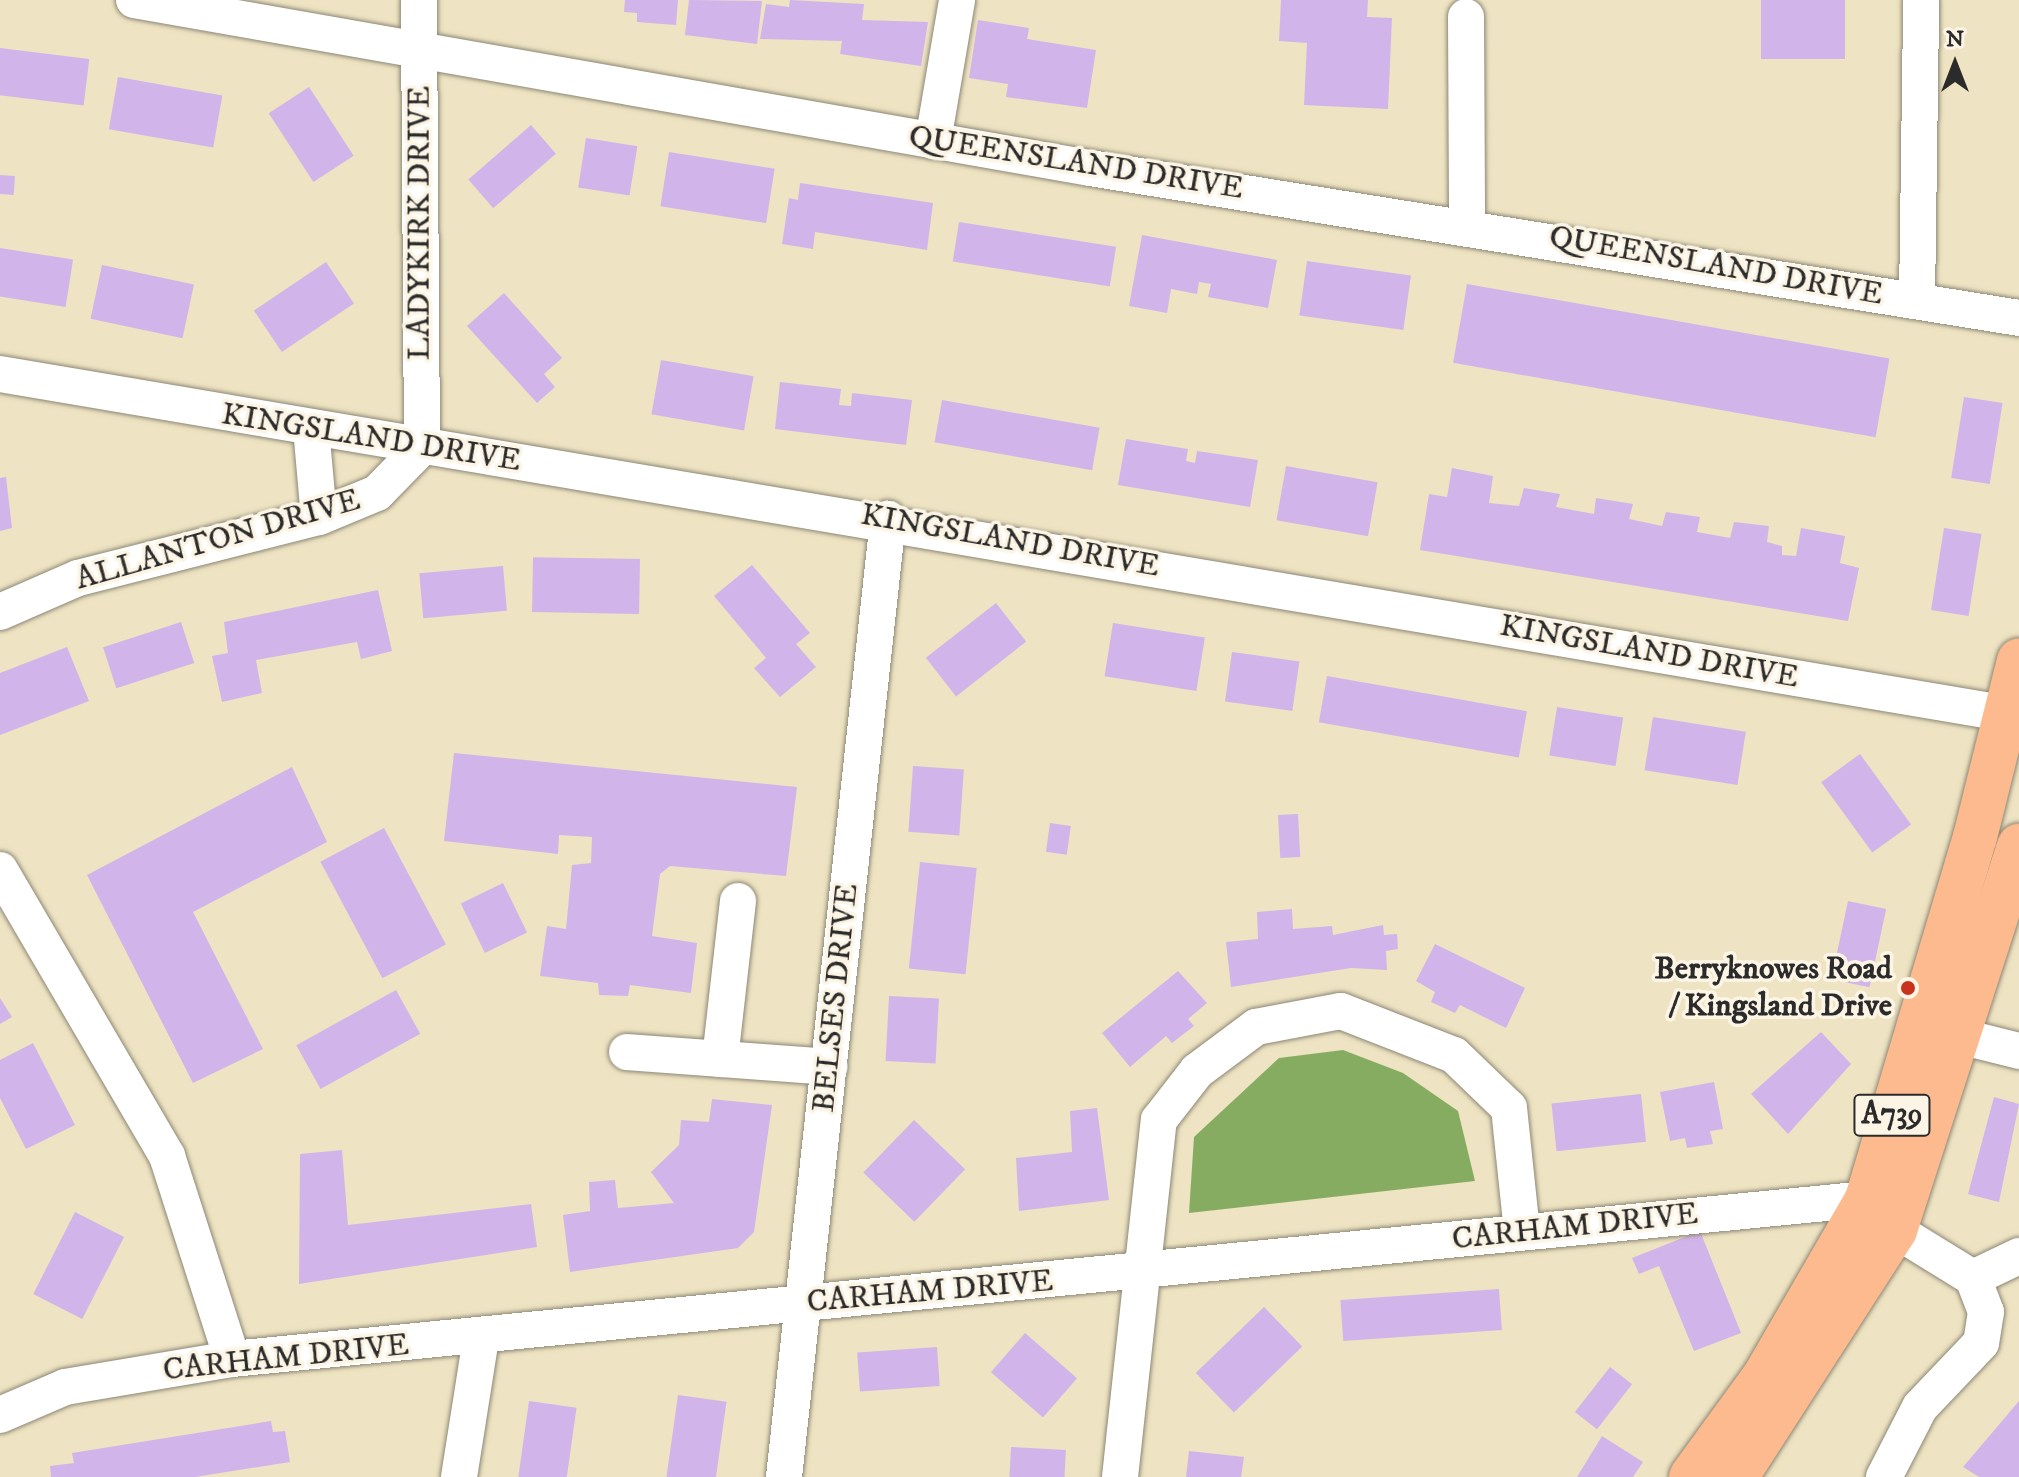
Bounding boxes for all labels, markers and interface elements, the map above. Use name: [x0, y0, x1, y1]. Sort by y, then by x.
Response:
north arrow: [1915, 24, 1995, 104]
text: N: [1946, 26, 1964, 53]
street label: LADYKIRK DRIVE: [401, 86, 439, 360]
street label: QUEENSLAND DRIVE: [906, 118, 1246, 208]
street label: QUEENSLAND DRIVE: [1546, 218, 1886, 314]
street label: KINGSLAND DRIVE: [219, 395, 523, 481]
street label: ALLANTON DRIVE: [71, 481, 365, 599]
street label: KINGSLAND DRIVE: [858, 496, 1162, 586]
street label: KINGSLAND DRIVE: [1497, 607, 1801, 697]
street label: BELSES DRIVE: [805, 882, 867, 1114]
place label: Berryknowes Road / Kingsland Drive: [1654, 951, 1892, 1026]
marker: Berryknowes Road / Kingsland Drive: [1899, 979, 1917, 997]
road number: A739: [1852, 1089, 1932, 1141]
street label: CARHAM DRIVE: [1450, 1195, 1700, 1259]
street label: CARHAM DRIVE: [805, 1262, 1055, 1322]
street label: CARHAM DRIVE: [161, 1326, 411, 1390]

